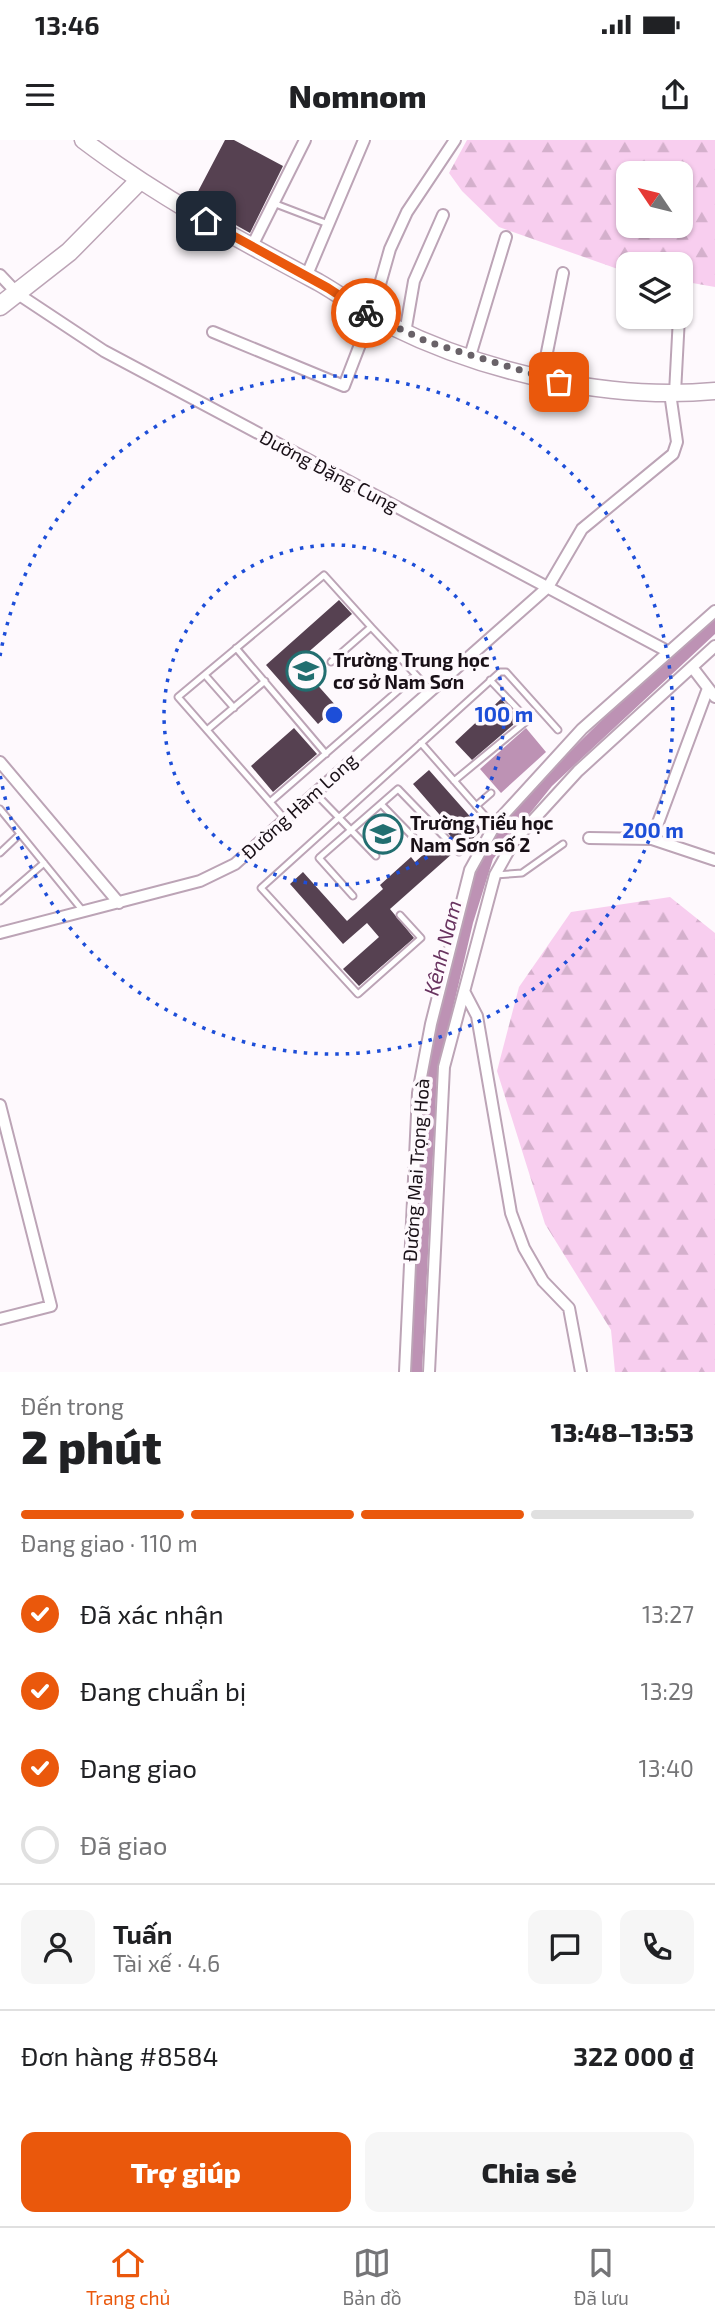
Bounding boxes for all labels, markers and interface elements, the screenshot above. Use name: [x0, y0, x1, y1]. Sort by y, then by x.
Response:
text: 13:46: [35, 9, 100, 40]
icon: menu: [21, 76, 59, 114]
text: Nomnom: [289, 76, 426, 114]
icon: share: [656, 76, 694, 114]
north arrow: [616, 161, 693, 238]
map controls: [616, 161, 693, 329]
pin: [176, 191, 236, 251]
icon: home: [187, 202, 225, 240]
button: layers: [616, 252, 693, 329]
courier: [331, 278, 401, 348]
icon: bike: [347, 294, 385, 332]
pin: [529, 352, 589, 412]
icon: bag: [540, 363, 578, 401]
street label: Đường Đặng Cung: [256, 424, 403, 517]
place label: Trường Trung học cơ sở Nam Sơn: [333, 648, 490, 693]
school or university icon: Trường Trung học cơ sở Nam Sơn: [285, 650, 327, 692]
text: 100 m: [475, 701, 533, 726]
centre of rings: [322, 703, 346, 727]
street label: Đường Hàm Long: [236, 748, 361, 863]
place label: Trường Tiểu học Nam Sơn số 2: [410, 811, 554, 856]
school or university icon: Trường Tiểu học Nam Sơn số 2: [362, 813, 404, 855]
text: 200 m: [622, 817, 684, 842]
water label: Kênh Nam: [418, 897, 465, 998]
street label: Đường Mai Trọng Hoà: [398, 1077, 433, 1262]
text: Đến trong: [21, 1392, 124, 1420]
text: 13:48–13:53: [551, 1416, 694, 1447]
text: 2 phút: [21, 1418, 162, 1473]
text: Đang giao · 110 m: [21, 1529, 198, 1557]
icon: check: [21, 1595, 59, 1633]
text: Đã xác nhận: [80, 1598, 224, 1629]
text: 13:27: [642, 1600, 694, 1628]
icon: check: [21, 1672, 59, 1710]
text: Đang chuẩn bị: [80, 1675, 246, 1706]
text: 13:29: [641, 1677, 694, 1705]
icon: check: [21, 1749, 59, 1787]
text: Đang giao: [80, 1752, 197, 1783]
text: 13:40: [639, 1754, 694, 1782]
text: Đã giao: [80, 1829, 167, 1860]
button: person: [21, 1910, 95, 1984]
button: chat: [528, 1910, 602, 1984]
button: phone: [620, 1910, 694, 1984]
text: Tuấn: [113, 1918, 172, 1949]
text: Tài xế · 4.6: [113, 1949, 220, 1977]
text: Đơn hàng #8584: [21, 2040, 218, 2071]
text: 322 000 ₫: [573, 2040, 694, 2071]
button: Trợ giúp: [21, 2132, 351, 2212]
button: Chia sẻ: [365, 2132, 694, 2212]
tab: Trang chủ: [86, 2244, 170, 2309]
tab: Bản đồ: [343, 2244, 402, 2309]
tab: Đã lưu: [574, 2244, 629, 2309]

